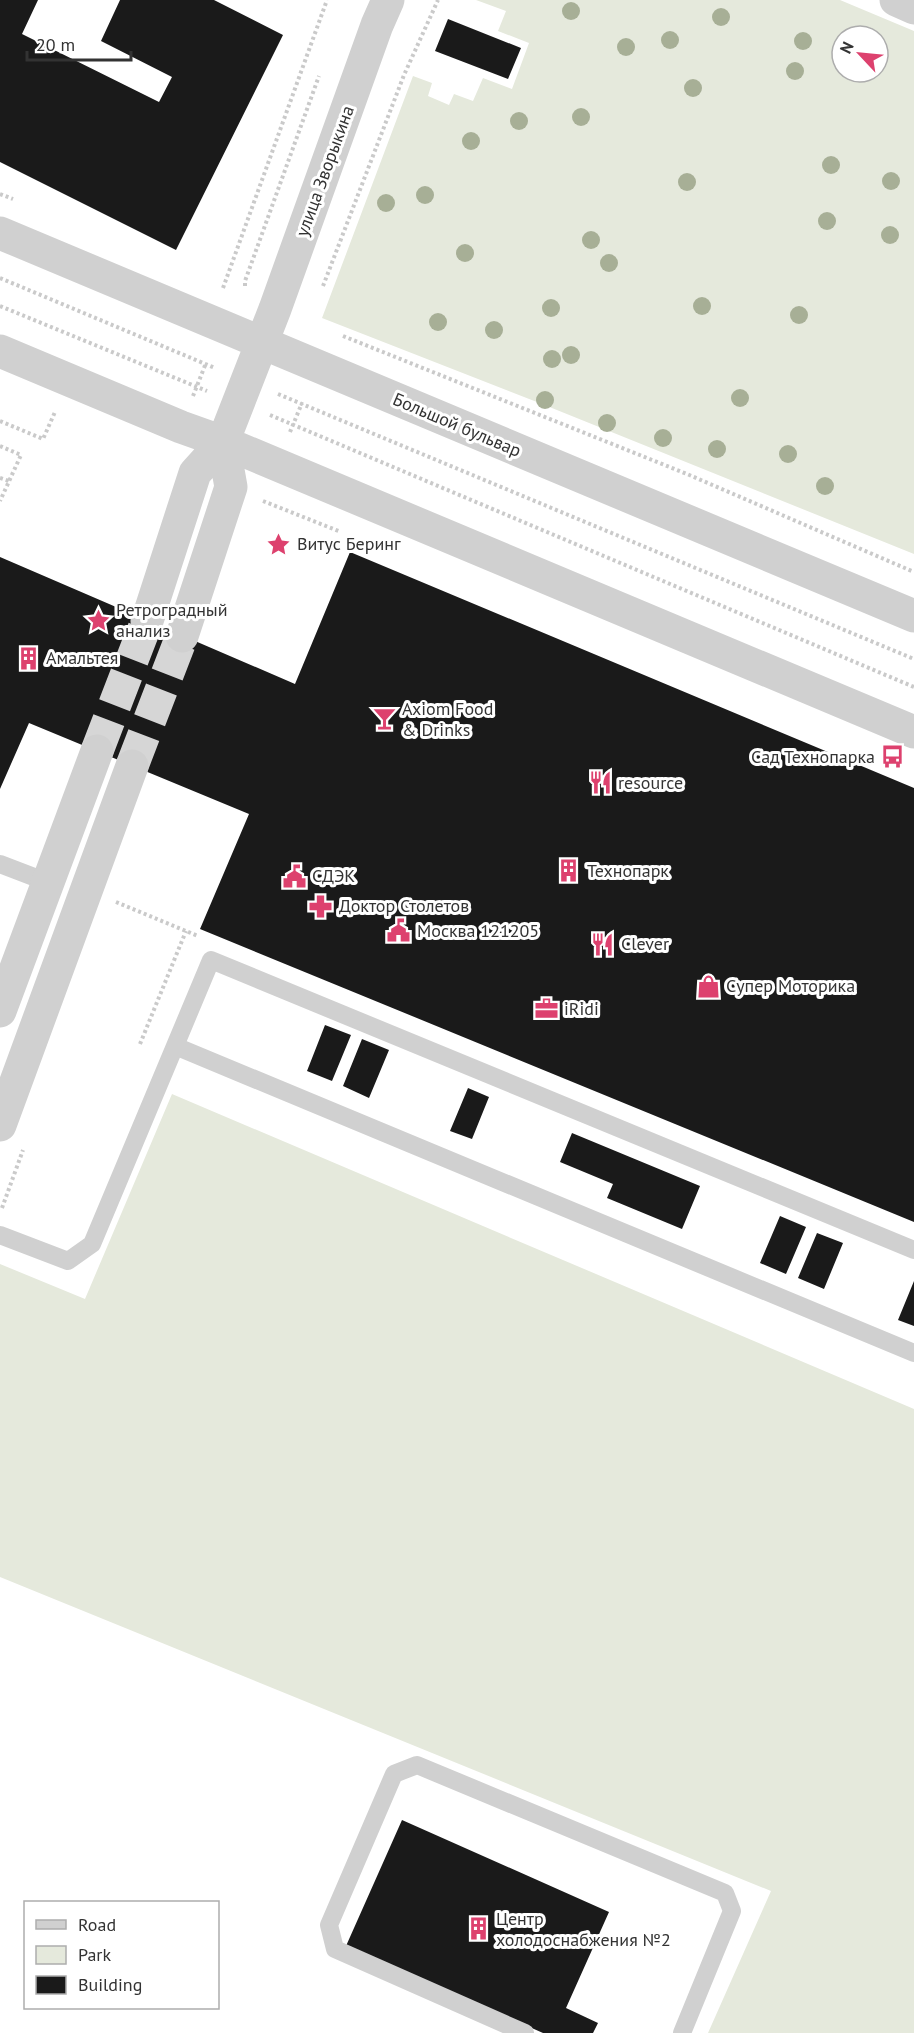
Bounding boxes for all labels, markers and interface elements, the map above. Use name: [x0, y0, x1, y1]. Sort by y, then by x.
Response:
scale bar: [27, 24, 130, 62]
north arrow: [830, 24, 890, 84]
text: 20 m: [36, 33, 75, 56]
text: N: [835, 38, 858, 57]
street label: улица Зворыкина: [290, 102, 359, 239]
street label: Большой бульвар: [390, 387, 525, 462]
place icon: Витус Беринг: [266, 531, 292, 557]
place label: Витус Беринг: [297, 532, 401, 555]
place label: Ретроградный анализ: [116, 598, 228, 642]
place icon: Ретроградный анализ: [85, 607, 111, 633]
building icon: Амальтея: [15, 645, 41, 671]
place label: Амальтея: [46, 646, 118, 669]
place label: Axiom Food & Drinks: [402, 697, 493, 741]
bar icon: Axiom Food & Drinks: [371, 706, 397, 732]
bus stop icon: Сад Технопарка: [880, 744, 906, 770]
place label: Сад Технопарка: [751, 745, 875, 768]
restaurant icon: resource: [587, 770, 613, 796]
place label: resource: [618, 771, 683, 794]
building icon: Технопарк: [556, 858, 582, 884]
place label: Технопарк: [587, 859, 669, 882]
public building icon: СДЭК: [281, 863, 307, 889]
place label: СДЭК: [312, 864, 355, 887]
pharmacy icon: Доктор Столетов: [308, 893, 334, 919]
place label: Доктор Столетов: [339, 894, 469, 917]
public building icon: Москва 121205: [386, 918, 412, 944]
place label: Москва 121205: [417, 919, 539, 942]
restaurant icon: Clever: [590, 931, 616, 957]
place label: Clever: [621, 932, 669, 955]
shop icon: Супер Моторика: [695, 973, 721, 999]
place label: Супер Моторика: [726, 974, 855, 997]
office icon: iRidi: [533, 996, 559, 1022]
place label: iRidi: [564, 997, 599, 1020]
legend: [24, 1901, 219, 2009]
place label: Центр холодоснабжения №2: [496, 1907, 671, 1951]
text: Road: [78, 1913, 116, 1936]
building icon: Центр холодоснабжения №2: [465, 1916, 491, 1942]
text: Park: [78, 1943, 111, 1966]
text: Building: [78, 1973, 142, 1996]

